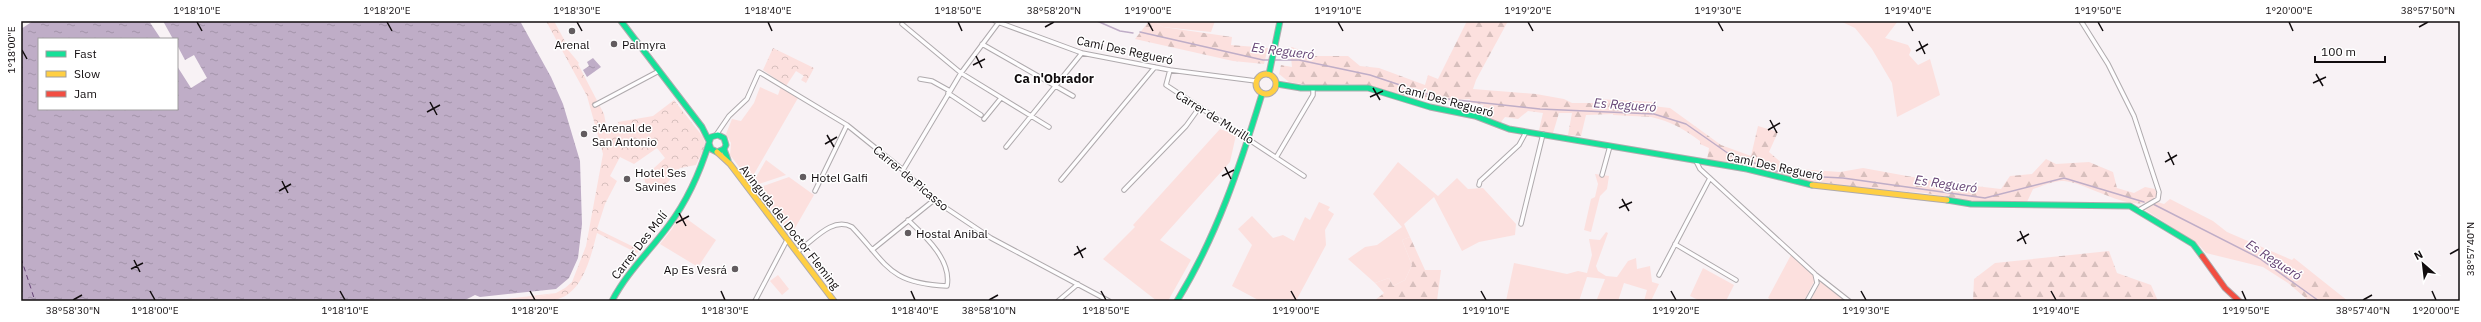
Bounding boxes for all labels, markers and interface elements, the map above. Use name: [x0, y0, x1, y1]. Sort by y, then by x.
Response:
text: 1°18'10"E: [173, 4, 221, 17]
text: 1°18'20"E: [363, 4, 411, 17]
text: 1°18'30"E: [553, 4, 601, 17]
text: 1°18'40"E: [744, 4, 792, 17]
text: 1°18'50"E: [934, 4, 982, 17]
text: 38°58'20"N: [1027, 4, 1081, 17]
text: 1°19'00"E: [1124, 4, 1172, 17]
text: 1°19'10"E: [1314, 4, 1362, 17]
text: 1°19'20"E: [1504, 4, 1552, 17]
text: 1°19'30"E: [1694, 4, 1742, 17]
text: 1°19'40"E: [1884, 4, 1932, 17]
text: 1°19'50"E: [2074, 4, 2122, 17]
text: 1°20'00"E: [2265, 4, 2313, 17]
text: 38°57'50"N: [2401, 4, 2455, 17]
text: 1°18'00"E: [5, 26, 18, 74]
marker: Arenal: [567, 26, 577, 36]
street label: Camí Des Regueró: [1075, 32, 1175, 68]
place label: Arenal: [554, 37, 590, 52]
place label: Palmyra: [622, 37, 667, 52]
legend: [38, 38, 178, 110]
scale bar: [2315, 38, 2385, 64]
marker: Palmyra: [609, 39, 619, 49]
water label: Es Regueró: [1251, 39, 1315, 63]
text: 100 m: [2321, 44, 2356, 59]
text: Fast: [74, 46, 97, 61]
text: Slow: [74, 66, 100, 81]
district label: Ca n'Obrador: [1014, 70, 1094, 87]
street label: Camí Des Regueró: [1397, 80, 1496, 120]
text: Jam: [74, 86, 97, 101]
street label: Carrer de Murillo: [1173, 87, 1257, 147]
water label: Es Regueró: [1593, 94, 1657, 116]
place label: s'Arenal de San Antonio: [592, 120, 657, 149]
marker: s'Arenal de San Antonio: [579, 129, 589, 139]
street label: Carrer de Picasso: [870, 142, 952, 214]
street label: Camí Des Regueró: [1725, 148, 1825, 184]
street label: Avinguda del Doctor Fleming: [737, 162, 844, 293]
place label: Hotel Ses Savines: [635, 165, 687, 194]
place label: Hotel Galfi: [811, 170, 868, 185]
water label: Es Regueró: [1914, 171, 1978, 197]
marker: Hotel Galfi: [798, 172, 808, 182]
marker: Hotel Ses Savines: [622, 174, 632, 184]
street label: Carrer Des Molí: [608, 208, 670, 282]
text: 38°57'40"N: [2464, 222, 2477, 276]
place label: Hostal Anibal: [916, 226, 988, 241]
marker: Hostal Anibal: [903, 228, 913, 238]
water label: Es Regueró: [2243, 236, 2305, 284]
north arrow: [2403, 244, 2443, 284]
text: N: [2412, 247, 2425, 263]
place label: Ap Es Vesrá: [664, 262, 728, 277]
marker: Ap Es Vesrá: [730, 264, 740, 274]
text: 38°58'30"N: [46, 304, 100, 317]
text: 1°18'00"E: [131, 304, 179, 317]
text: 1°18'10"E: [321, 304, 369, 317]
text: 1°18'20"E: [511, 304, 559, 317]
text: 1°18'30"E: [701, 304, 749, 317]
text: 1°18'40"E: [891, 304, 939, 317]
text: 38°58'10"N: [962, 304, 1016, 317]
text: 1°18'50"E: [1082, 304, 1130, 317]
text: 1°19'00"E: [1272, 304, 1320, 317]
text: 1°19'10"E: [1462, 304, 1510, 317]
text: 1°19'20"E: [1652, 304, 1700, 317]
text: 1°19'30"E: [1842, 304, 1890, 317]
text: 1°19'40"E: [2032, 304, 2080, 317]
text: 1°19'50"E: [2222, 304, 2270, 317]
text: 38°57'40"N: [2336, 304, 2390, 317]
text: 1°20'00"E: [2412, 304, 2460, 317]

